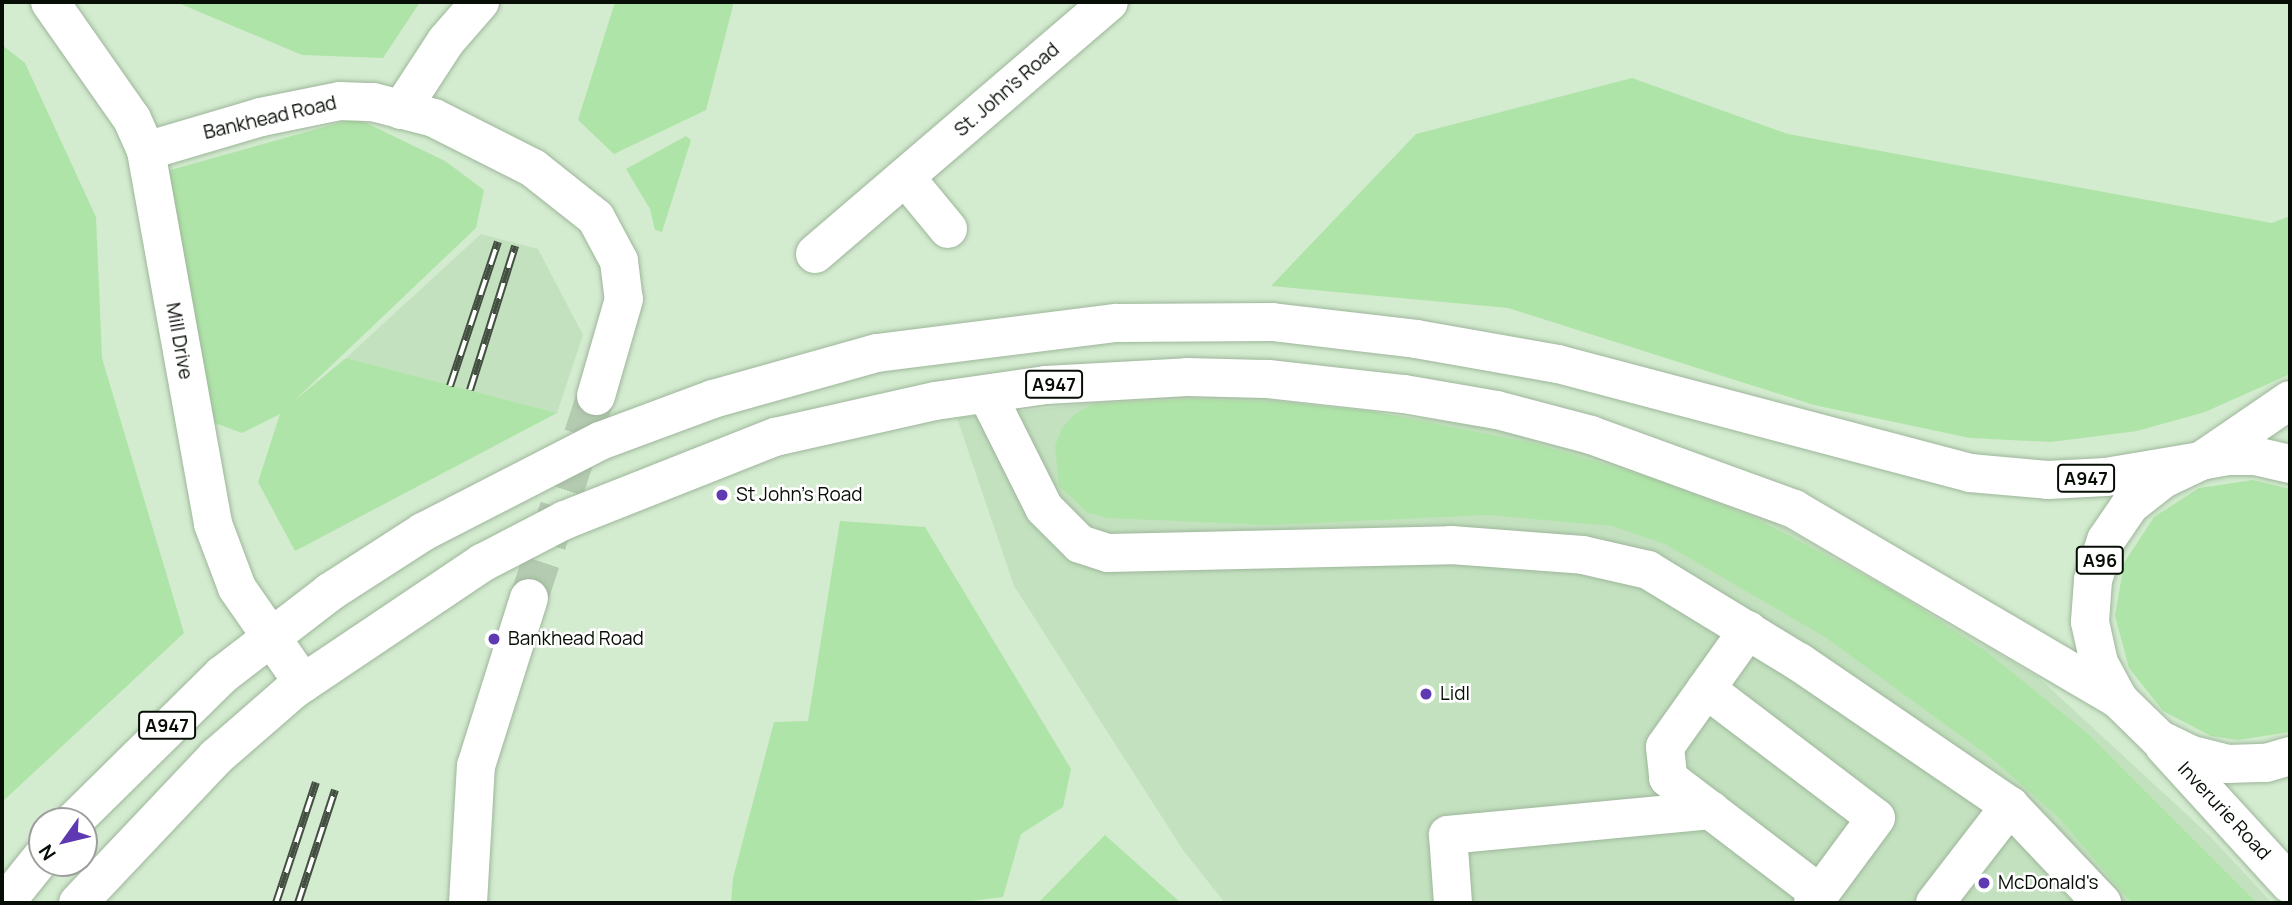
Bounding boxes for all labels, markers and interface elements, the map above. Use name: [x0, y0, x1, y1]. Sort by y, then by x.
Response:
street label: St. John's Road: [950, 38, 1064, 142]
street label: Bankhead Road: [201, 92, 339, 144]
street label: Mill Drive: [161, 301, 197, 381]
road number: A947: [1024, 370, 1084, 398]
road number: A947: [2056, 464, 2116, 492]
place label: St John's Road: [736, 484, 862, 506]
marker: St John's Road: [714, 487, 730, 503]
road number: A96: [2076, 546, 2124, 574]
place label: Bankhead Road: [508, 628, 644, 650]
marker: Bankhead Road: [486, 631, 502, 647]
place label: Lidl: [1440, 683, 1470, 705]
marker: Lidl: [1418, 686, 1434, 702]
road number: A947: [137, 710, 197, 740]
street label: Inverurie Road: [2173, 757, 2275, 865]
north arrow: [28, 807, 98, 877]
text: N: [33, 840, 62, 866]
place label: McDonald's: [1998, 872, 2099, 894]
marker: McDonald's: [1976, 875, 1992, 891]

